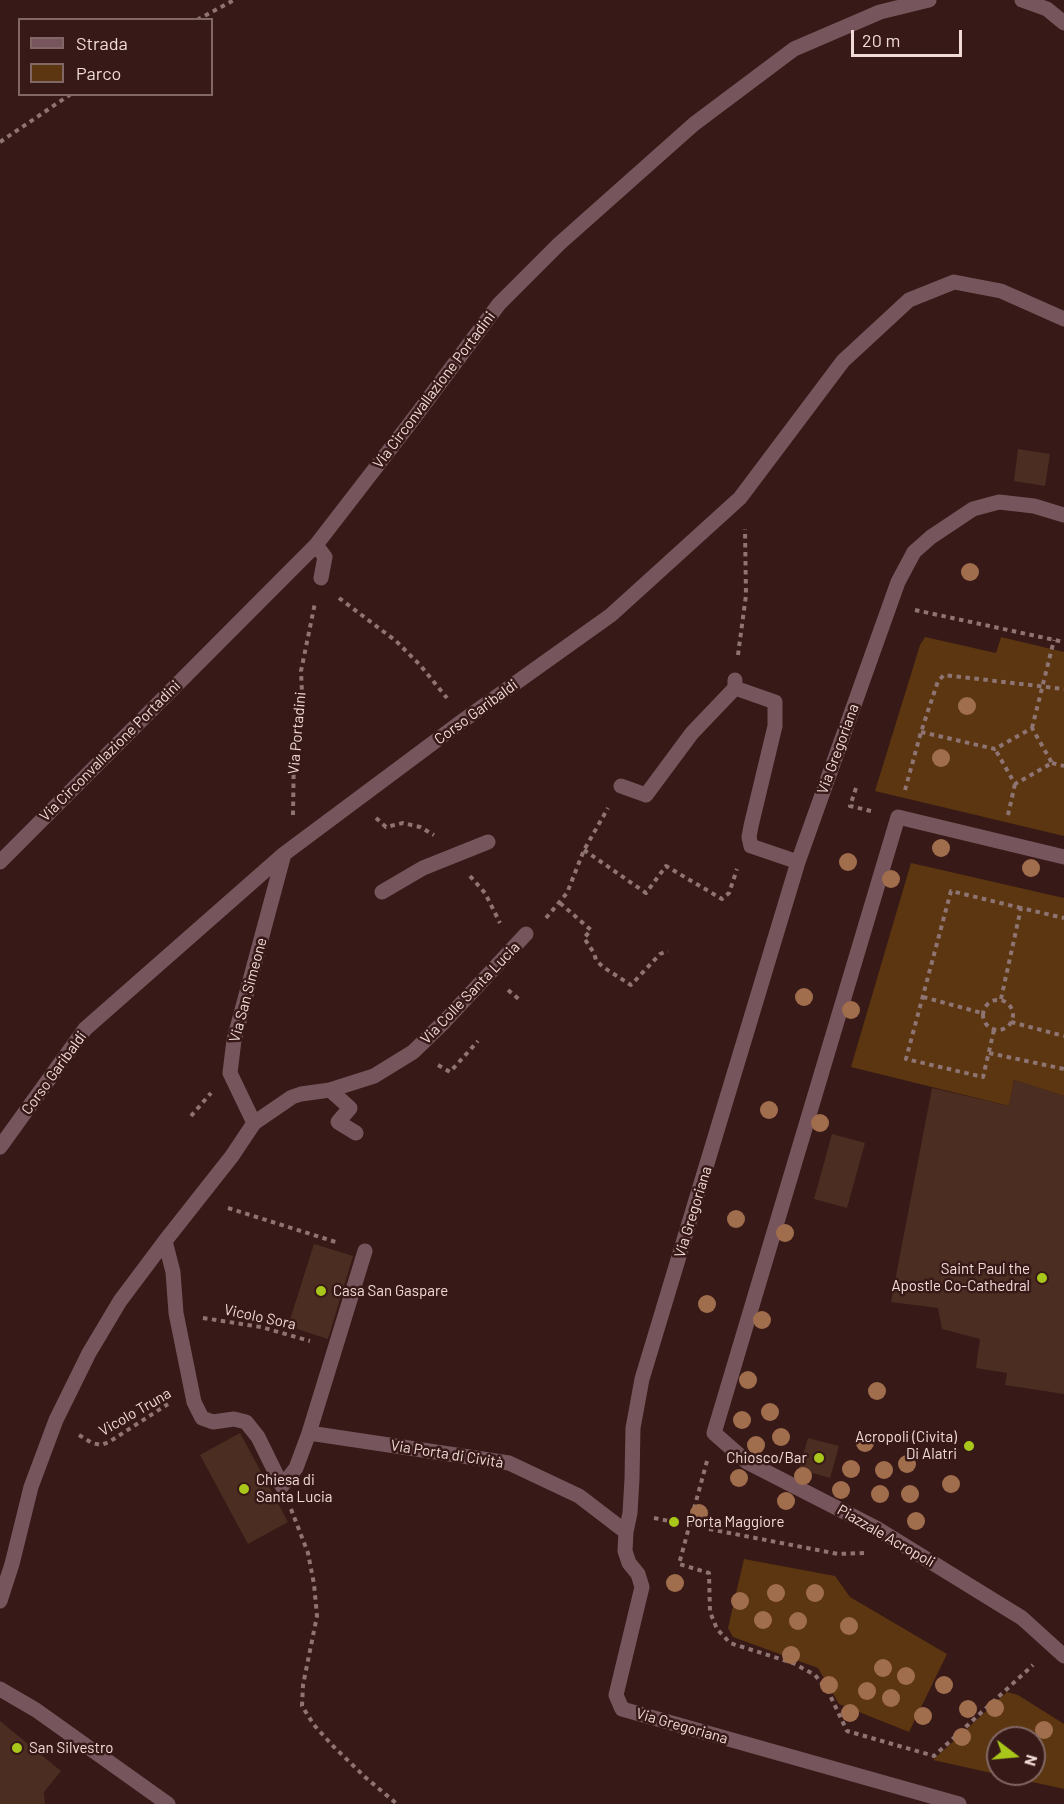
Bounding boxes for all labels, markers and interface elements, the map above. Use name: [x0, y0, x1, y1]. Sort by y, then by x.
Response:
legend: [18, 18, 213, 96]
scale bar: [854, 18, 965, 56]
text: 20 m: [862, 29, 900, 51]
text: Strada: [76, 32, 128, 54]
text: Parco: [76, 62, 121, 84]
street label: Via Circonvallazione Portadini: [369, 308, 499, 472]
street label: Corso Garibaldi: [431, 676, 521, 748]
street label: Via Circonvallazione Portadini: [36, 677, 184, 825]
street label: Via Portadini: [284, 691, 310, 775]
street label: Via Gregoriana: [813, 701, 863, 797]
street label: Via San Simeone: [225, 936, 271, 1044]
street label: Via Colle Santa Lucia: [417, 938, 523, 1048]
street label: Corso Garibaldi: [18, 1028, 90, 1118]
street label: Via Gregoriana: [671, 1164, 715, 1260]
place label: Saint Paul the Apostle Co-Cathedral: [891, 1260, 1030, 1295]
marker: Saint Paul the Apostle Co-Cathedral: [1035, 1271, 1049, 1285]
place label: Casa San Gaspare: [333, 1282, 448, 1300]
marker: Casa San Gaspare: [314, 1284, 328, 1298]
street label: Vicolo Sora: [222, 1301, 298, 1333]
street label: Vicolo Truna: [96, 1384, 174, 1440]
place label: Acropoli (Civita) Di Alatri: [855, 1428, 957, 1463]
street label: Via Porta di Cività: [389, 1436, 505, 1472]
marker: Acropoli (Civita) Di Alatri: [962, 1439, 976, 1453]
place label: Chiosco/Bar: [726, 1449, 807, 1467]
marker: Chiosco/Bar: [812, 1451, 826, 1465]
place label: Chiesa di Santa Lucia: [256, 1471, 332, 1506]
marker: Chiesa di Santa Lucia: [237, 1482, 251, 1496]
street label: Piazzale Acropoli: [834, 1501, 938, 1571]
place label: Porta Maggiore: [686, 1513, 784, 1531]
marker: Porta Maggiore: [667, 1515, 681, 1529]
street label: Via Gregoriana: [634, 1704, 730, 1748]
north arrow: [986, 1726, 1046, 1786]
place label: San Silvestro: [29, 1739, 113, 1757]
marker: San Silvestro: [10, 1741, 24, 1755]
text: N: [1021, 1753, 1042, 1768]

